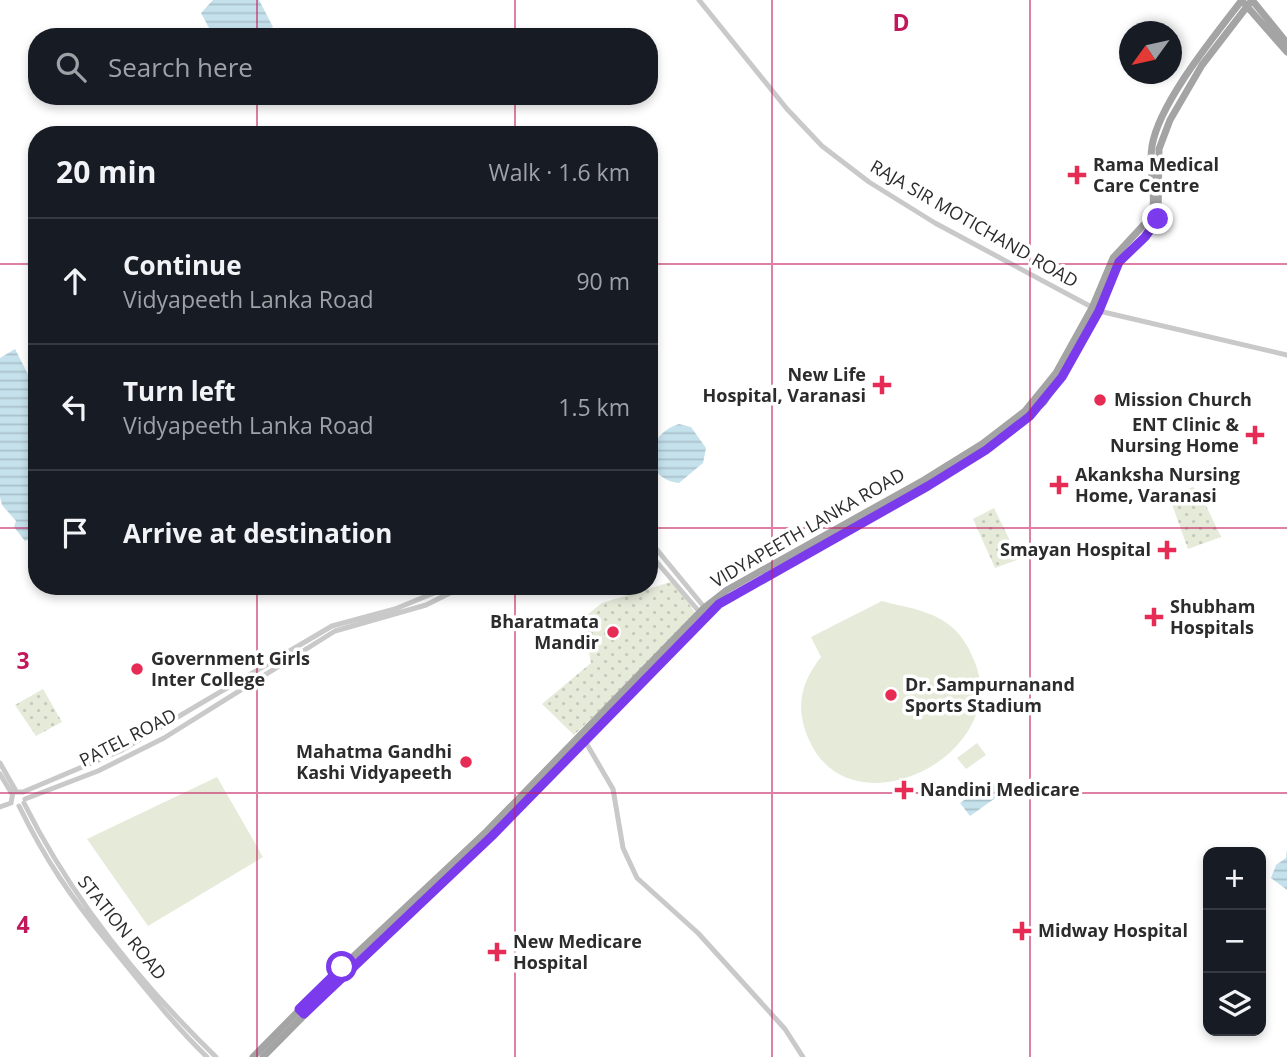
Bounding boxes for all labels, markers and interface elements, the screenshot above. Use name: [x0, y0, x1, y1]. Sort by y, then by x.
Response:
text: D: [892, 6, 910, 38]
north arrow: [1119, 21, 1182, 84]
search box: [28, 28, 658, 105]
icon: search: [52, 48, 90, 86]
text: Search here: [108, 49, 253, 85]
text: 20 min: [56, 151, 156, 192]
place label: Rama Medical Care Centre: [1093, 152, 1219, 197]
street label: RAJA SIR MOTICHAND ROAD: [866, 154, 1083, 293]
text: Walk · 1.6 km: [488, 156, 630, 188]
marker: Rama Medical Care Centre: [1067, 165, 1087, 185]
route end: [1142, 203, 1173, 234]
text: Continue: [123, 247, 242, 283]
icon: ahead: [56, 262, 94, 300]
text: 90 m: [576, 265, 630, 297]
text: Vidyapeeth Lanka Road: [123, 283, 374, 315]
place label: New Life Hospital, Varanasi: [703, 362, 866, 407]
text: Turn left: [123, 373, 235, 409]
marker: New Life Hospital, Varanasi: [872, 375, 892, 395]
place label: Mission Church: [1114, 387, 1252, 411]
icon: left: [56, 388, 94, 426]
text: 1.5 km: [558, 391, 630, 423]
marker: Mission Church: [1092, 392, 1108, 408]
text: Vidyapeeth Lanka Road: [123, 409, 374, 441]
place label: ENT Clinic & Nursing Home: [1110, 412, 1239, 457]
marker: ENT Clinic & Nursing Home: [1245, 425, 1265, 445]
street label: VIDYAPEETH LANKA ROAD: [706, 462, 909, 593]
place label: Akanksha Nursing Home, Varanasi: [1075, 462, 1240, 507]
marker: Akanksha Nursing Home, Varanasi: [1049, 475, 1069, 495]
icon: arrive: [56, 514, 94, 552]
text: Arrive at destination: [123, 515, 392, 551]
place label: Smayan Hospital: [1000, 537, 1151, 561]
marker: Smayan Hospital: [1157, 540, 1177, 560]
place label: Shubham Hospitals: [1170, 594, 1255, 639]
marker: Shubham Hospitals: [1144, 607, 1164, 627]
place label: Bharatmata Mandir: [490, 609, 599, 654]
marker: Bharatmata Mandir: [605, 624, 621, 640]
text: 3: [16, 644, 30, 676]
place label: Government Girls Inter College: [151, 646, 310, 691]
marker: Government Girls Inter College: [129, 661, 145, 677]
place label: Dr. Sampurnanand Sports Stadium: [905, 672, 1075, 717]
marker: Dr. Sampurnanand Sports Stadium: [883, 687, 899, 703]
street label: PATEL ROAD: [75, 702, 180, 772]
place label: Mahatma Gandhi Kashi Vidyapeeth: [296, 739, 452, 784]
marker: Mahatma Gandhi Kashi Vidyapeeth: [458, 754, 474, 770]
place label: Nandini Medicare: [920, 777, 1080, 801]
marker: Nandini Medicare: [894, 780, 914, 800]
map controls: [1203, 847, 1266, 1036]
button: +: [1203, 847, 1266, 910]
street label: STATION ROAD: [73, 870, 172, 985]
text: 4: [16, 908, 30, 940]
button: −: [1203, 910, 1266, 973]
place label: Midway Hospital: [1038, 918, 1188, 942]
marker: Midway Hospital: [1012, 921, 1032, 941]
place label: New Medicare Hospital: [513, 929, 642, 974]
marker: New Medicare Hospital: [487, 942, 507, 962]
route start: [326, 951, 357, 982]
button: layers: [1203, 973, 1266, 1036]

